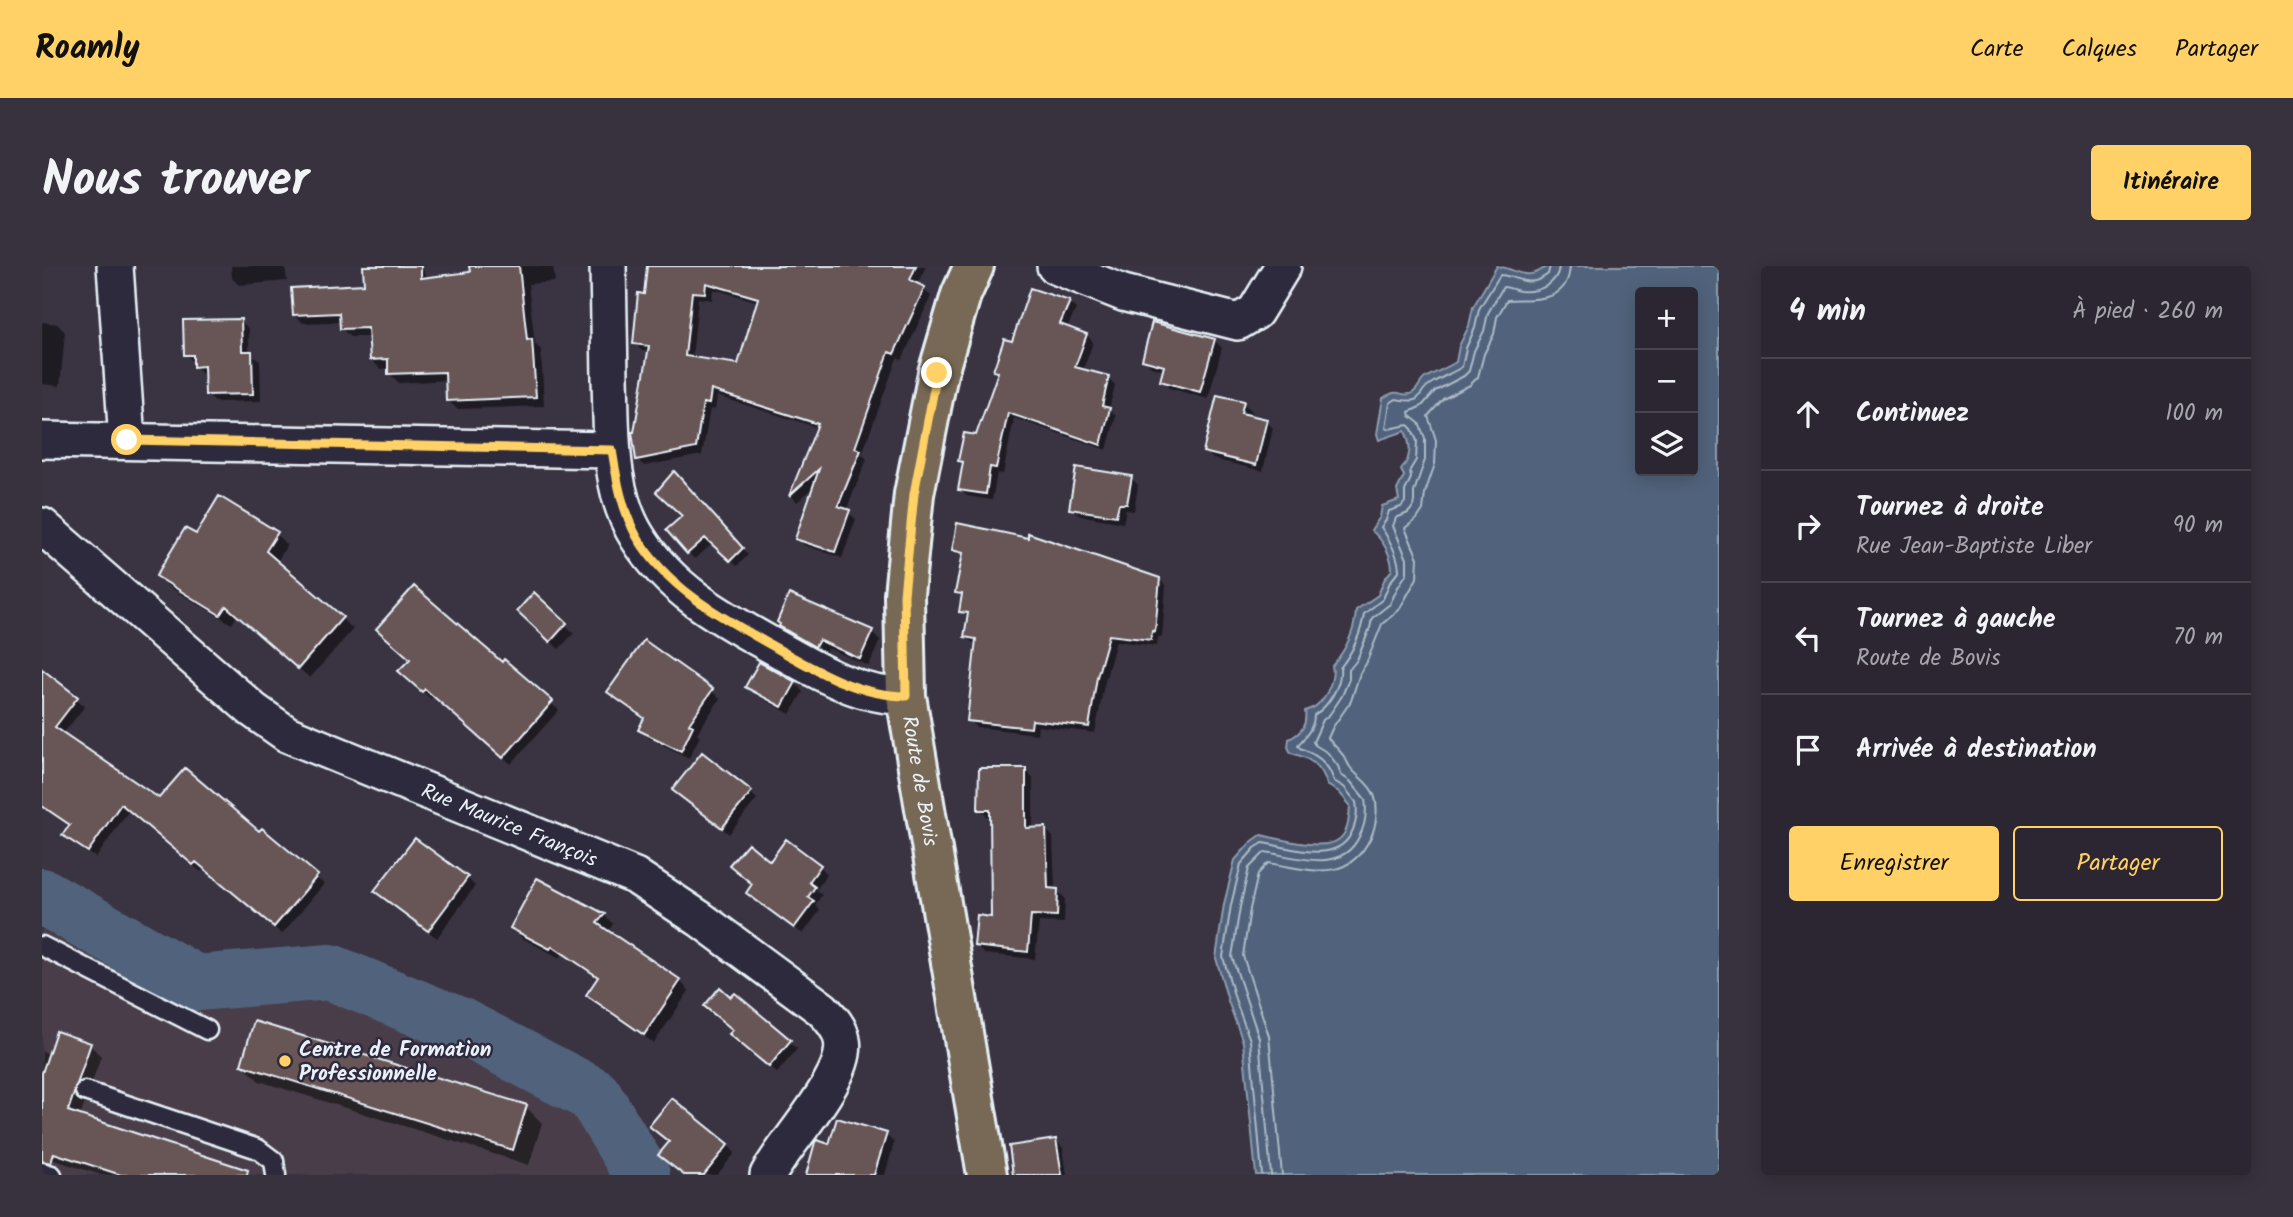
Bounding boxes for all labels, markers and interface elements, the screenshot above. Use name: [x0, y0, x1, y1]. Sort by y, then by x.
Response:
text: Roamly: [35, 23, 140, 76]
text: Carte: [1970, 30, 2024, 69]
text: Calques: [2062, 30, 2137, 69]
text: Partager: [2175, 30, 2258, 69]
text: Nous trouver: [42, 143, 309, 221]
button: Itinéraire: [2091, 145, 2251, 220]
map controls: [1635, 287, 1698, 476]
button: +: [1635, 287, 1698, 350]
text: 4 min: [1789, 288, 1866, 336]
text: À pied · 260 m: [2072, 294, 2223, 330]
button: −: [1635, 350, 1698, 413]
route end: [921, 357, 952, 388]
text: Continuez: [1856, 393, 1969, 435]
icon: ahead: [1789, 395, 1827, 433]
text: 100 m: [2165, 396, 2223, 432]
button: layers: [1635, 413, 1698, 476]
route start: [111, 424, 142, 455]
text: Tournez à droite: [1856, 487, 2044, 529]
icon: right: [1789, 507, 1827, 545]
text: 90 m: [2173, 508, 2223, 544]
text: Rue Jean-Baptiste Liber: [1856, 529, 2092, 565]
text: Tournez à gauche: [1856, 599, 2056, 641]
icon: left: [1789, 619, 1827, 657]
text: 70 m: [2173, 620, 2223, 656]
text: Route de Bovis: [1856, 641, 2001, 677]
street label: Route de Bovis: [892, 713, 946, 849]
text: Arrivée à destination: [1856, 729, 2097, 771]
icon: arrive: [1789, 731, 1827, 769]
street label: Rue Maurice François: [416, 775, 602, 877]
button: Enregistrer: [1789, 826, 1999, 901]
button: Partager: [2013, 826, 2223, 901]
place label: Centre de Formation Professionnelle: [299, 1034, 492, 1091]
marker: Centre de Formation Professionnelle: [277, 1053, 293, 1069]

